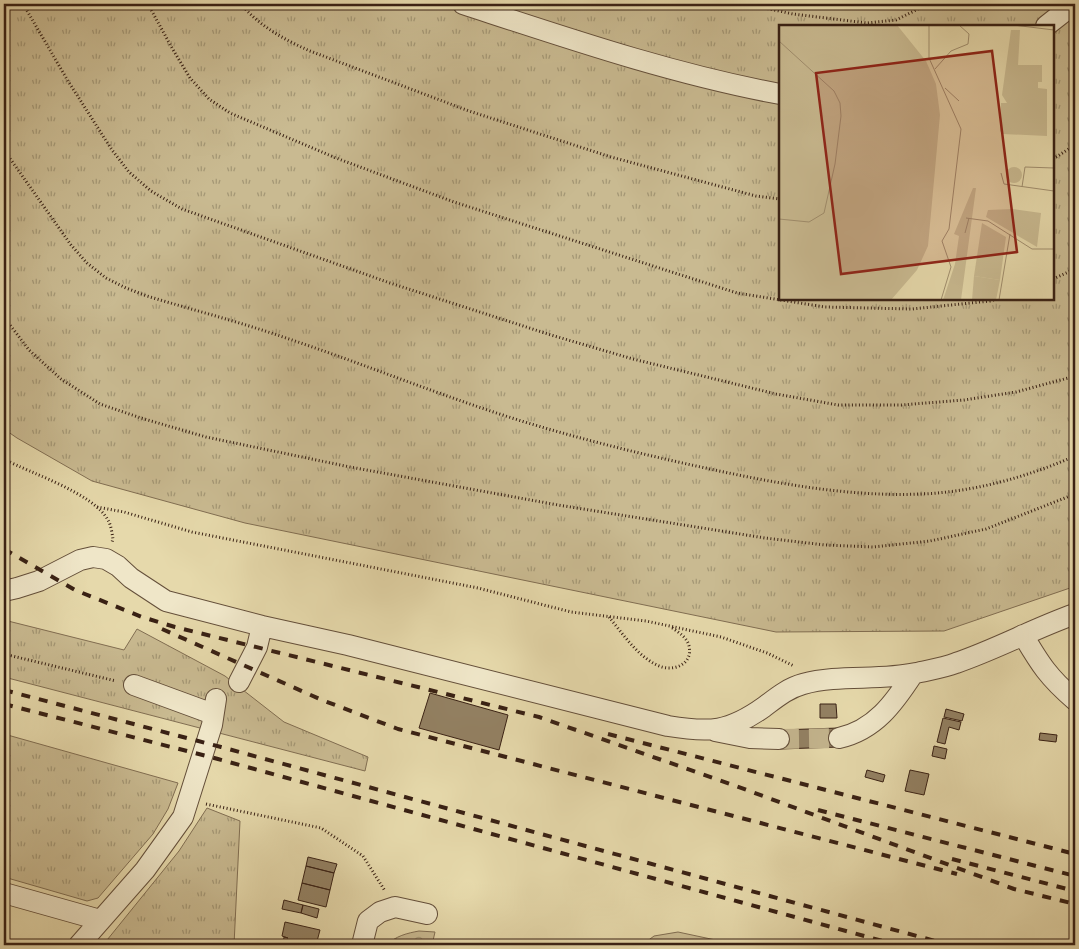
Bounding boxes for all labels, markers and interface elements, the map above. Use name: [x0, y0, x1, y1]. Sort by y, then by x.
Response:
inset map: [779, 25, 1054, 300]

